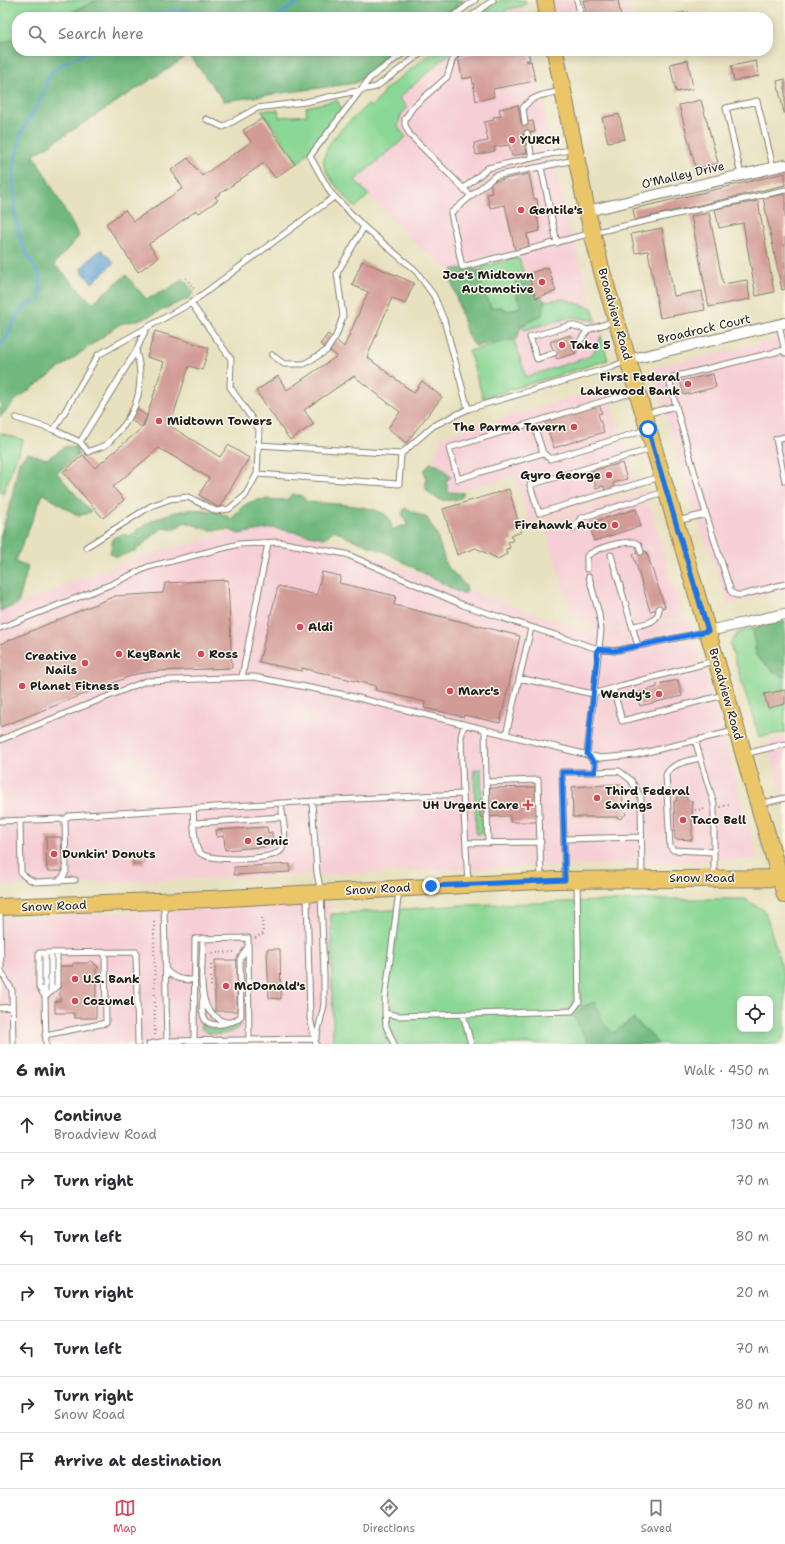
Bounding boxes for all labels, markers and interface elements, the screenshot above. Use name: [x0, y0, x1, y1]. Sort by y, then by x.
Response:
search box: [12, 12, 773, 56]
icon: search: [26, 23, 48, 45]
text: Search here: [58, 24, 144, 44]
place label: YURCH: [520, 132, 560, 148]
marker: YURCH: [507, 135, 517, 145]
street label: O'Malley Drive: [640, 158, 726, 192]
place label: Gentile's: [529, 202, 583, 218]
marker: Gentile's: [516, 205, 526, 215]
street label: Broadview Road: [594, 266, 636, 362]
place label: Joe's Midtown Automotive: [443, 267, 534, 297]
marker: Joe's Midtown Automotive: [537, 277, 547, 287]
street label: Broadrock Court: [656, 311, 752, 347]
place label: Take 5: [570, 337, 611, 353]
marker: Take 5: [557, 340, 567, 350]
place label: First Federal Lakewood Bank: [580, 369, 680, 399]
marker: First Federal Lakewood Bank: [683, 379, 693, 389]
place label: Midtown Towers: [167, 413, 272, 429]
marker: Midtown Towers: [154, 416, 164, 426]
place label: The Parma Tavern: [453, 419, 566, 435]
route start: [639, 420, 657, 438]
marker: The Parma Tavern: [569, 422, 579, 432]
place label: Gyro George: [520, 467, 601, 483]
marker: Gyro George: [604, 470, 614, 480]
place label: Firehawk Auto: [514, 517, 607, 533]
marker: Firehawk Auto: [610, 520, 620, 530]
place label: Aldi: [308, 619, 333, 635]
marker: Aldi: [295, 622, 305, 632]
place label: KeyBank: [127, 646, 181, 662]
place label: Ross: [209, 646, 238, 662]
street label: Broadview Road: [705, 646, 747, 742]
place label: Creative Nails: [25, 648, 77, 678]
marker: KeyBank: [114, 649, 124, 659]
marker: Ross: [196, 649, 206, 659]
marker: Creative Nails: [80, 658, 90, 668]
place label: Planet Fitness: [30, 678, 119, 694]
marker: Planet Fitness: [17, 681, 27, 691]
place label: Marc's: [458, 683, 499, 699]
marker: Marc's: [445, 686, 455, 696]
place label: Wendy's: [601, 686, 651, 702]
marker: Wendy's: [654, 689, 664, 699]
place label: Third Federal Savings: [605, 783, 690, 813]
marker: Third Federal Savings: [592, 793, 602, 803]
place label: UH Urgent Care: [422, 797, 519, 813]
marker: UH Urgent Care: [522, 799, 534, 811]
place label: Taco Bell: [691, 812, 746, 828]
marker: Taco Bell: [678, 815, 688, 825]
place label: Sonic: [256, 833, 289, 849]
marker: Sonic: [243, 836, 253, 846]
place label: Dunkin' Donuts: [62, 846, 156, 862]
marker: Dunkin' Donuts: [49, 849, 59, 859]
street label: Snow Road: [669, 870, 735, 886]
route end: [422, 877, 440, 895]
street label: Snow Road: [345, 879, 412, 899]
street label: Snow Road: [21, 897, 87, 915]
place label: U.S. Bank: [83, 971, 140, 987]
marker: U.S. Bank: [70, 974, 80, 984]
place label: McDonald's: [234, 978, 306, 994]
marker: McDonald's: [221, 981, 231, 991]
place label: Cozumel: [83, 993, 135, 1009]
marker: Cozumel: [70, 996, 80, 1006]
map controls: [737, 996, 773, 1032]
button: locate: [737, 996, 773, 1032]
text: 6 min: [16, 1059, 66, 1081]
text: Walk · 450 m: [684, 1062, 769, 1079]
text: Continue: [54, 1106, 122, 1126]
icon: ahead: [16, 1114, 38, 1136]
text: 130 m: [731, 1116, 769, 1133]
text: Broadview Road: [54, 1126, 157, 1143]
icon: right: [16, 1170, 38, 1192]
text: Turn right: [54, 1171, 134, 1191]
text: 70 m: [735, 1172, 769, 1189]
icon: left: [16, 1226, 38, 1248]
text: Turn left: [54, 1227, 122, 1247]
text: 80 m: [735, 1228, 769, 1245]
icon: right: [16, 1282, 38, 1304]
text: Turn right: [54, 1283, 134, 1303]
text: 20 m: [736, 1284, 769, 1301]
icon: left: [16, 1338, 38, 1360]
text: Turn left: [54, 1339, 122, 1359]
text: 70 m: [735, 1340, 769, 1357]
text: Turn right: [54, 1386, 134, 1406]
icon: right: [16, 1394, 38, 1416]
text: 80 m: [735, 1396, 769, 1413]
text: Snow Road: [54, 1406, 125, 1423]
icon: arrive: [16, 1450, 38, 1472]
text: Arrive at destination: [54, 1451, 222, 1471]
tab: Map: [113, 1497, 137, 1536]
tab: Directions: [362, 1497, 415, 1536]
tab: Saved: [641, 1497, 672, 1536]

